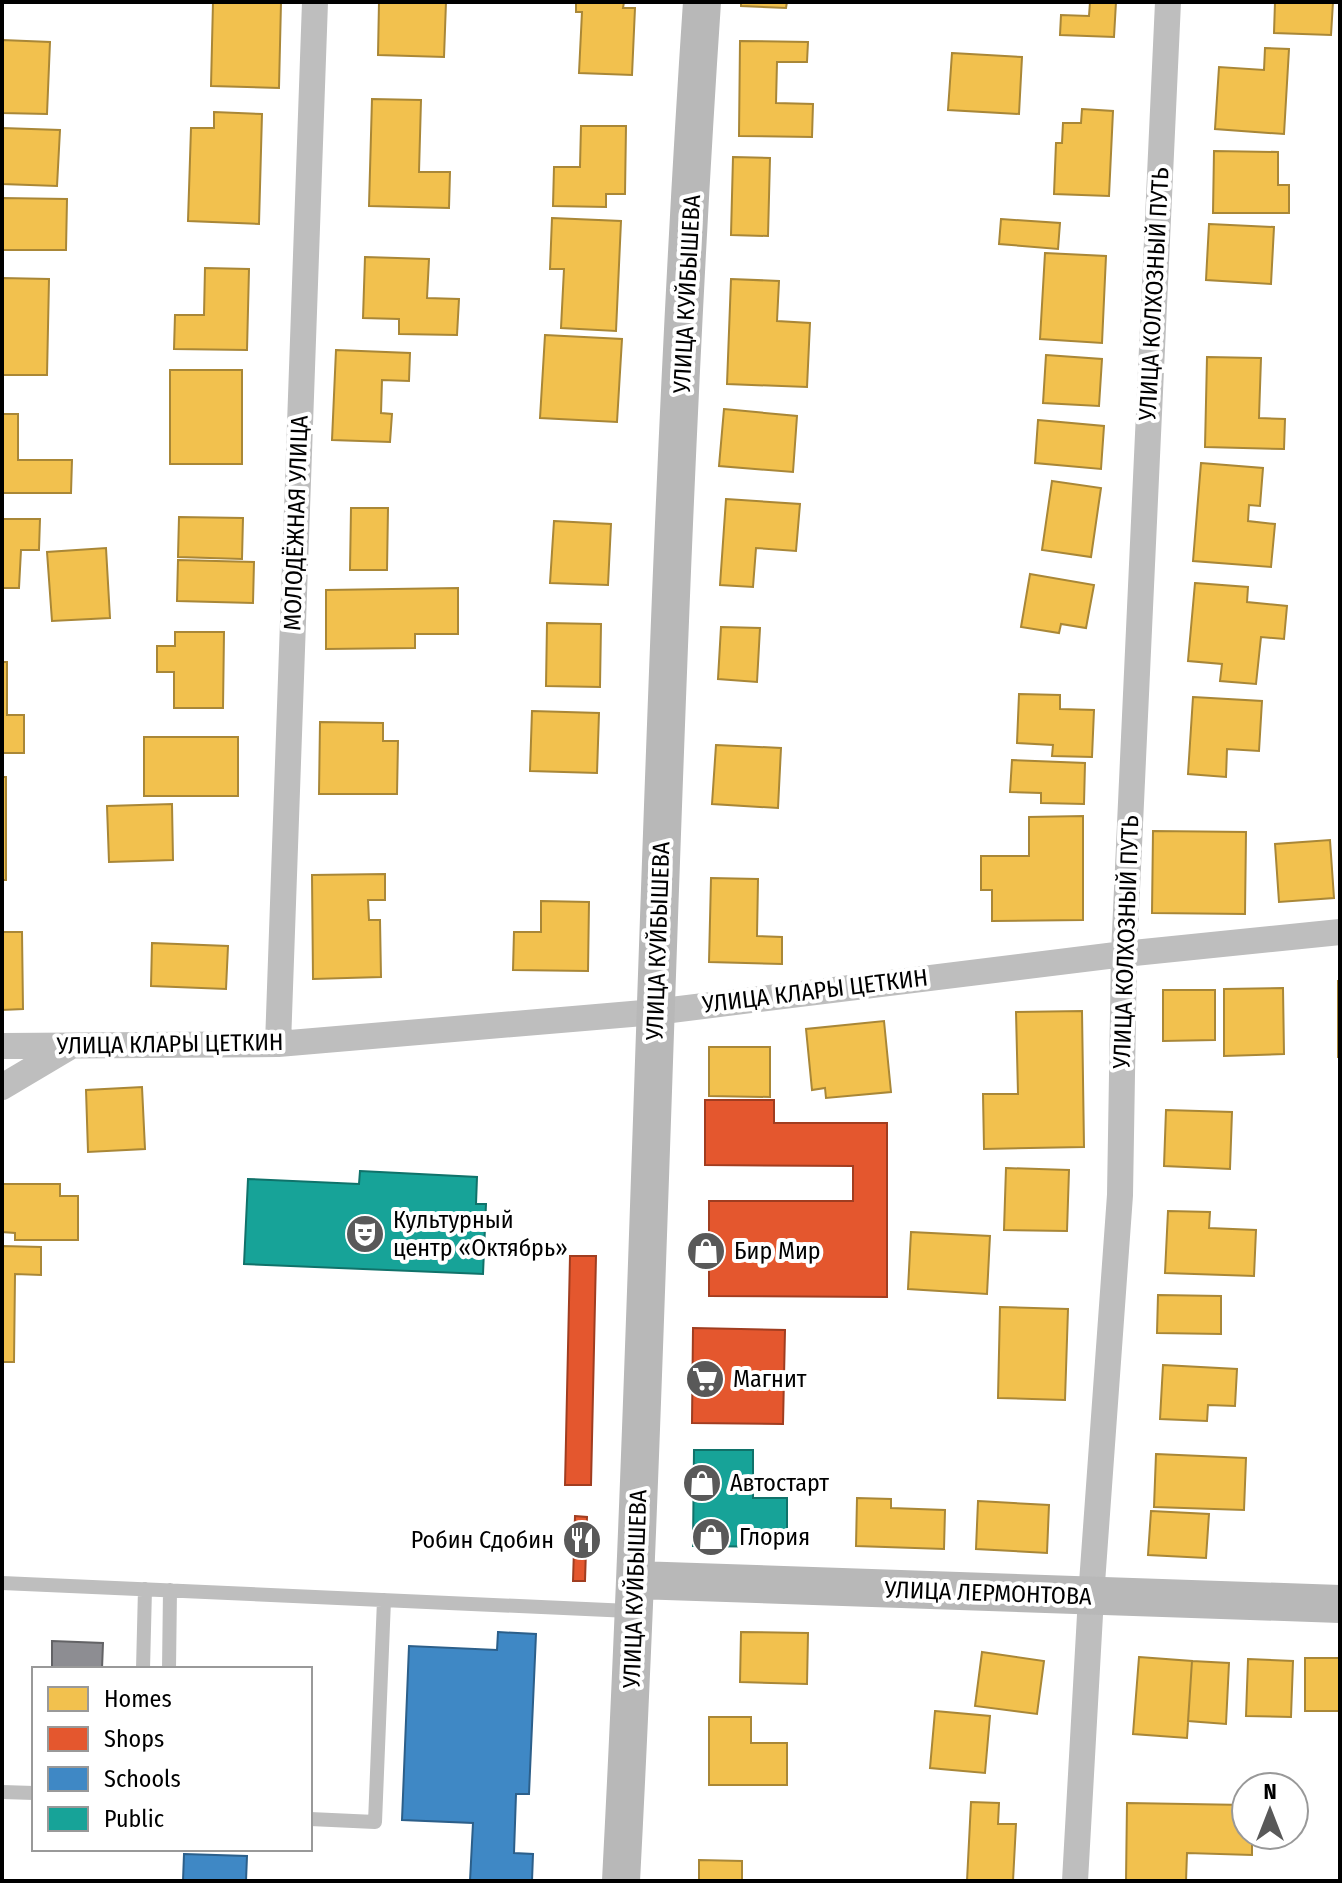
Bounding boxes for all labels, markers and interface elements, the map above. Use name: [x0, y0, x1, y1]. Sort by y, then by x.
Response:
street label: УЛИЦА КОЛХОЗНЫЙ ПУТЬ: [1133, 167, 1175, 422]
street label: УЛИЦА КУЙБЫШЕВА: [668, 194, 706, 395]
street label: МОЛОДЁЖНАЯ УЛИЦА: [278, 414, 314, 631]
street label: УЛИЦА КОЛХОЗНЫЙ ПУТЬ: [1108, 815, 1144, 1070]
street label: УЛИЦА КУЙБЫШЕВА: [641, 841, 675, 1042]
street label: УЛИЦА КЛАРЫ ЦЕТКИН: [700, 963, 929, 1019]
street label: УЛИЦА КЛАРЫ ЦЕТКИН: [55, 1028, 284, 1060]
place label: Культурный центр «Октябрь»: [393, 1206, 568, 1262]
theatre icon: Культурный центр «Октябрь»: [344, 1213, 386, 1255]
shop icon: Бир Мир: [685, 1230, 727, 1272]
place label: Бир Мир: [734, 1237, 821, 1265]
supermarket icon: Магнит: [684, 1358, 726, 1400]
place label: Магнит: [733, 1365, 807, 1393]
shop icon: Автостарт: [681, 1462, 723, 1504]
place label: Автостарт: [730, 1469, 829, 1497]
street label: УЛИЦА КУЙБЫШЕВА: [618, 1489, 652, 1690]
shop icon: Глория: [690, 1516, 732, 1558]
restaurant icon: Робин Сдобин: [561, 1519, 603, 1561]
place label: Глория: [739, 1523, 810, 1551]
place label: Робин Сдобин: [411, 1526, 554, 1554]
street label: УЛИЦА ЛЕРМОНТОВА: [883, 1575, 1092, 1611]
legend: [32, 1667, 312, 1851]
text: Homes: [104, 1685, 172, 1713]
text: Shops: [104, 1725, 164, 1753]
text: Schools: [104, 1765, 181, 1793]
north arrow: [1230, 1771, 1310, 1851]
text: N: [1263, 1778, 1277, 1805]
text: Public: [104, 1805, 164, 1833]

